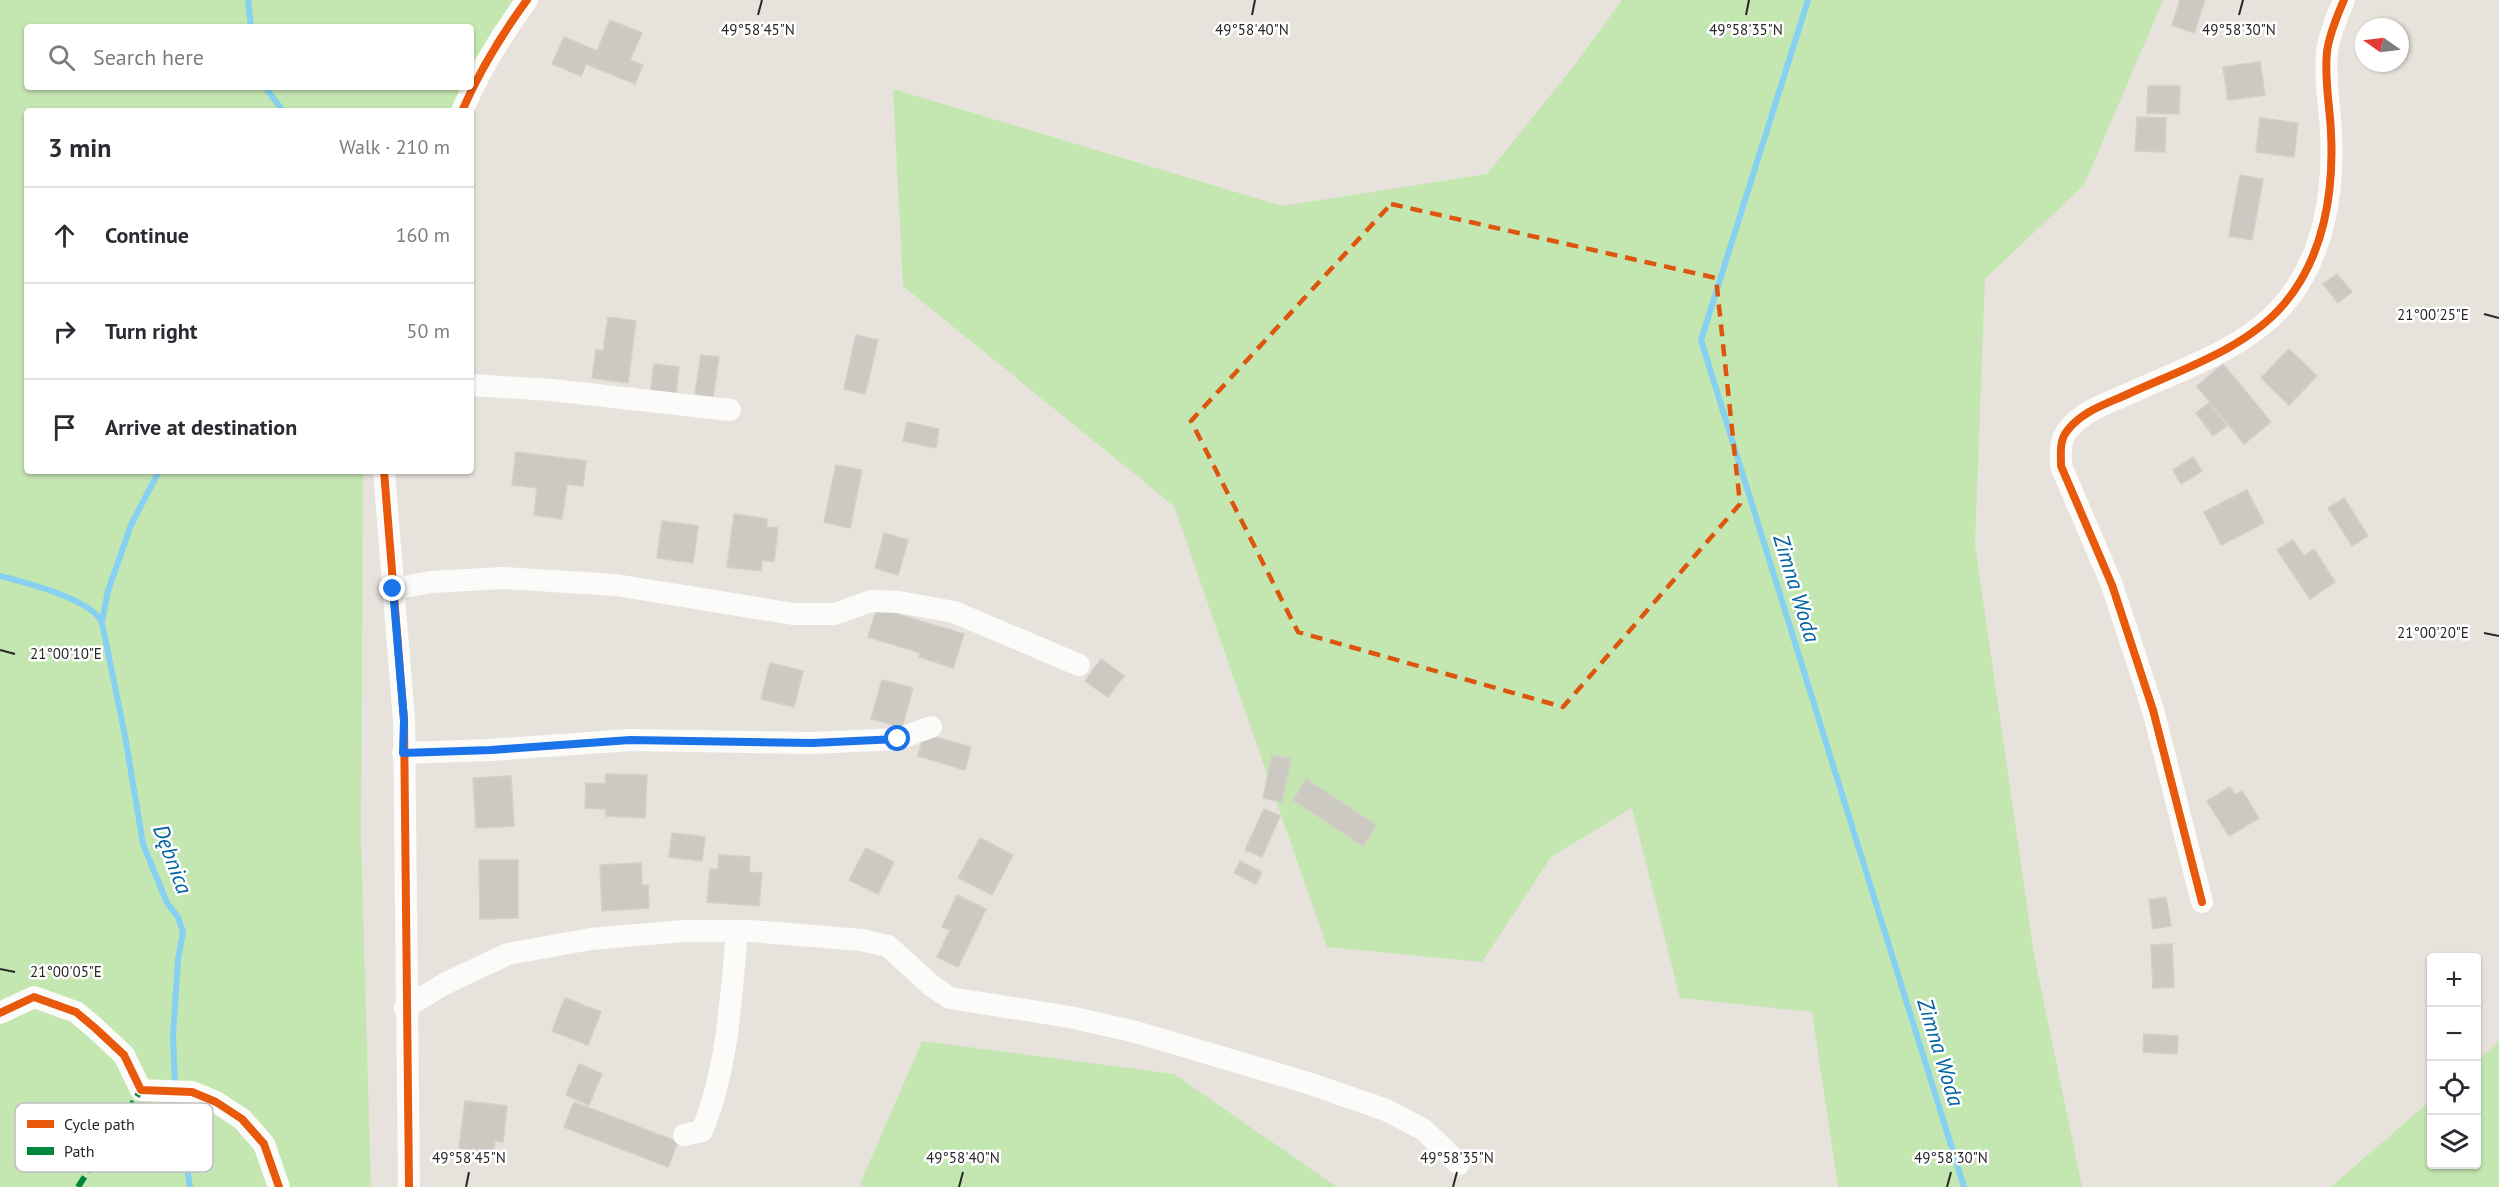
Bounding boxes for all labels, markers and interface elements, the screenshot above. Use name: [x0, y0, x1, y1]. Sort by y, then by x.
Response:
north arrow: [2355, 18, 2409, 72]
text: 49°58'45"N: [721, 20, 795, 39]
text: 49°58'40"N: [1215, 20, 1289, 39]
text: 49°58'35"N: [1709, 20, 1783, 39]
text: 49°58'30"N: [2202, 20, 2276, 39]
search box: [24, 24, 474, 90]
icon: search: [45, 41, 78, 74]
text: Search here: [93, 43, 204, 71]
text: 3 min: [48, 131, 111, 164]
text: Walk · 210 m: [339, 134, 450, 160]
icon: ahead: [48, 219, 81, 252]
text: Continue: [105, 221, 189, 249]
text: 160 m: [396, 222, 450, 248]
text: 21°00'25"E: [2397, 305, 2469, 324]
icon: right: [48, 315, 81, 348]
text: Turn right: [105, 317, 197, 345]
text: 50 m: [407, 318, 450, 344]
icon: arrive: [48, 411, 81, 444]
text: Arrive at destination: [105, 413, 297, 441]
water label: Zimna Woda: [1767, 530, 1827, 646]
route end: [379, 575, 405, 601]
text: 21°00'20"E: [2397, 623, 2469, 642]
text: 21°00'10"E: [30, 644, 102, 663]
route start: [884, 725, 910, 751]
water label: Dębnica: [147, 820, 199, 898]
map controls: [2427, 953, 2481, 1169]
button: +: [2427, 953, 2481, 1007]
text: 21°00'05"E: [30, 962, 102, 981]
water label: Zimna Woda: [1911, 994, 1971, 1110]
button: −: [2427, 1007, 2481, 1061]
button: locate: [2427, 1061, 2481, 1115]
legend: [15, 1103, 213, 1172]
text: Cycle path: [64, 1114, 135, 1134]
button: layers: [2427, 1115, 2481, 1169]
text: Path: [64, 1141, 95, 1161]
text: 49°58'45"N: [432, 1148, 506, 1167]
text: 49°58'40"N: [926, 1148, 1000, 1167]
text: 49°58'35"N: [1420, 1148, 1494, 1167]
text: 49°58'30"N: [1914, 1148, 1988, 1167]

